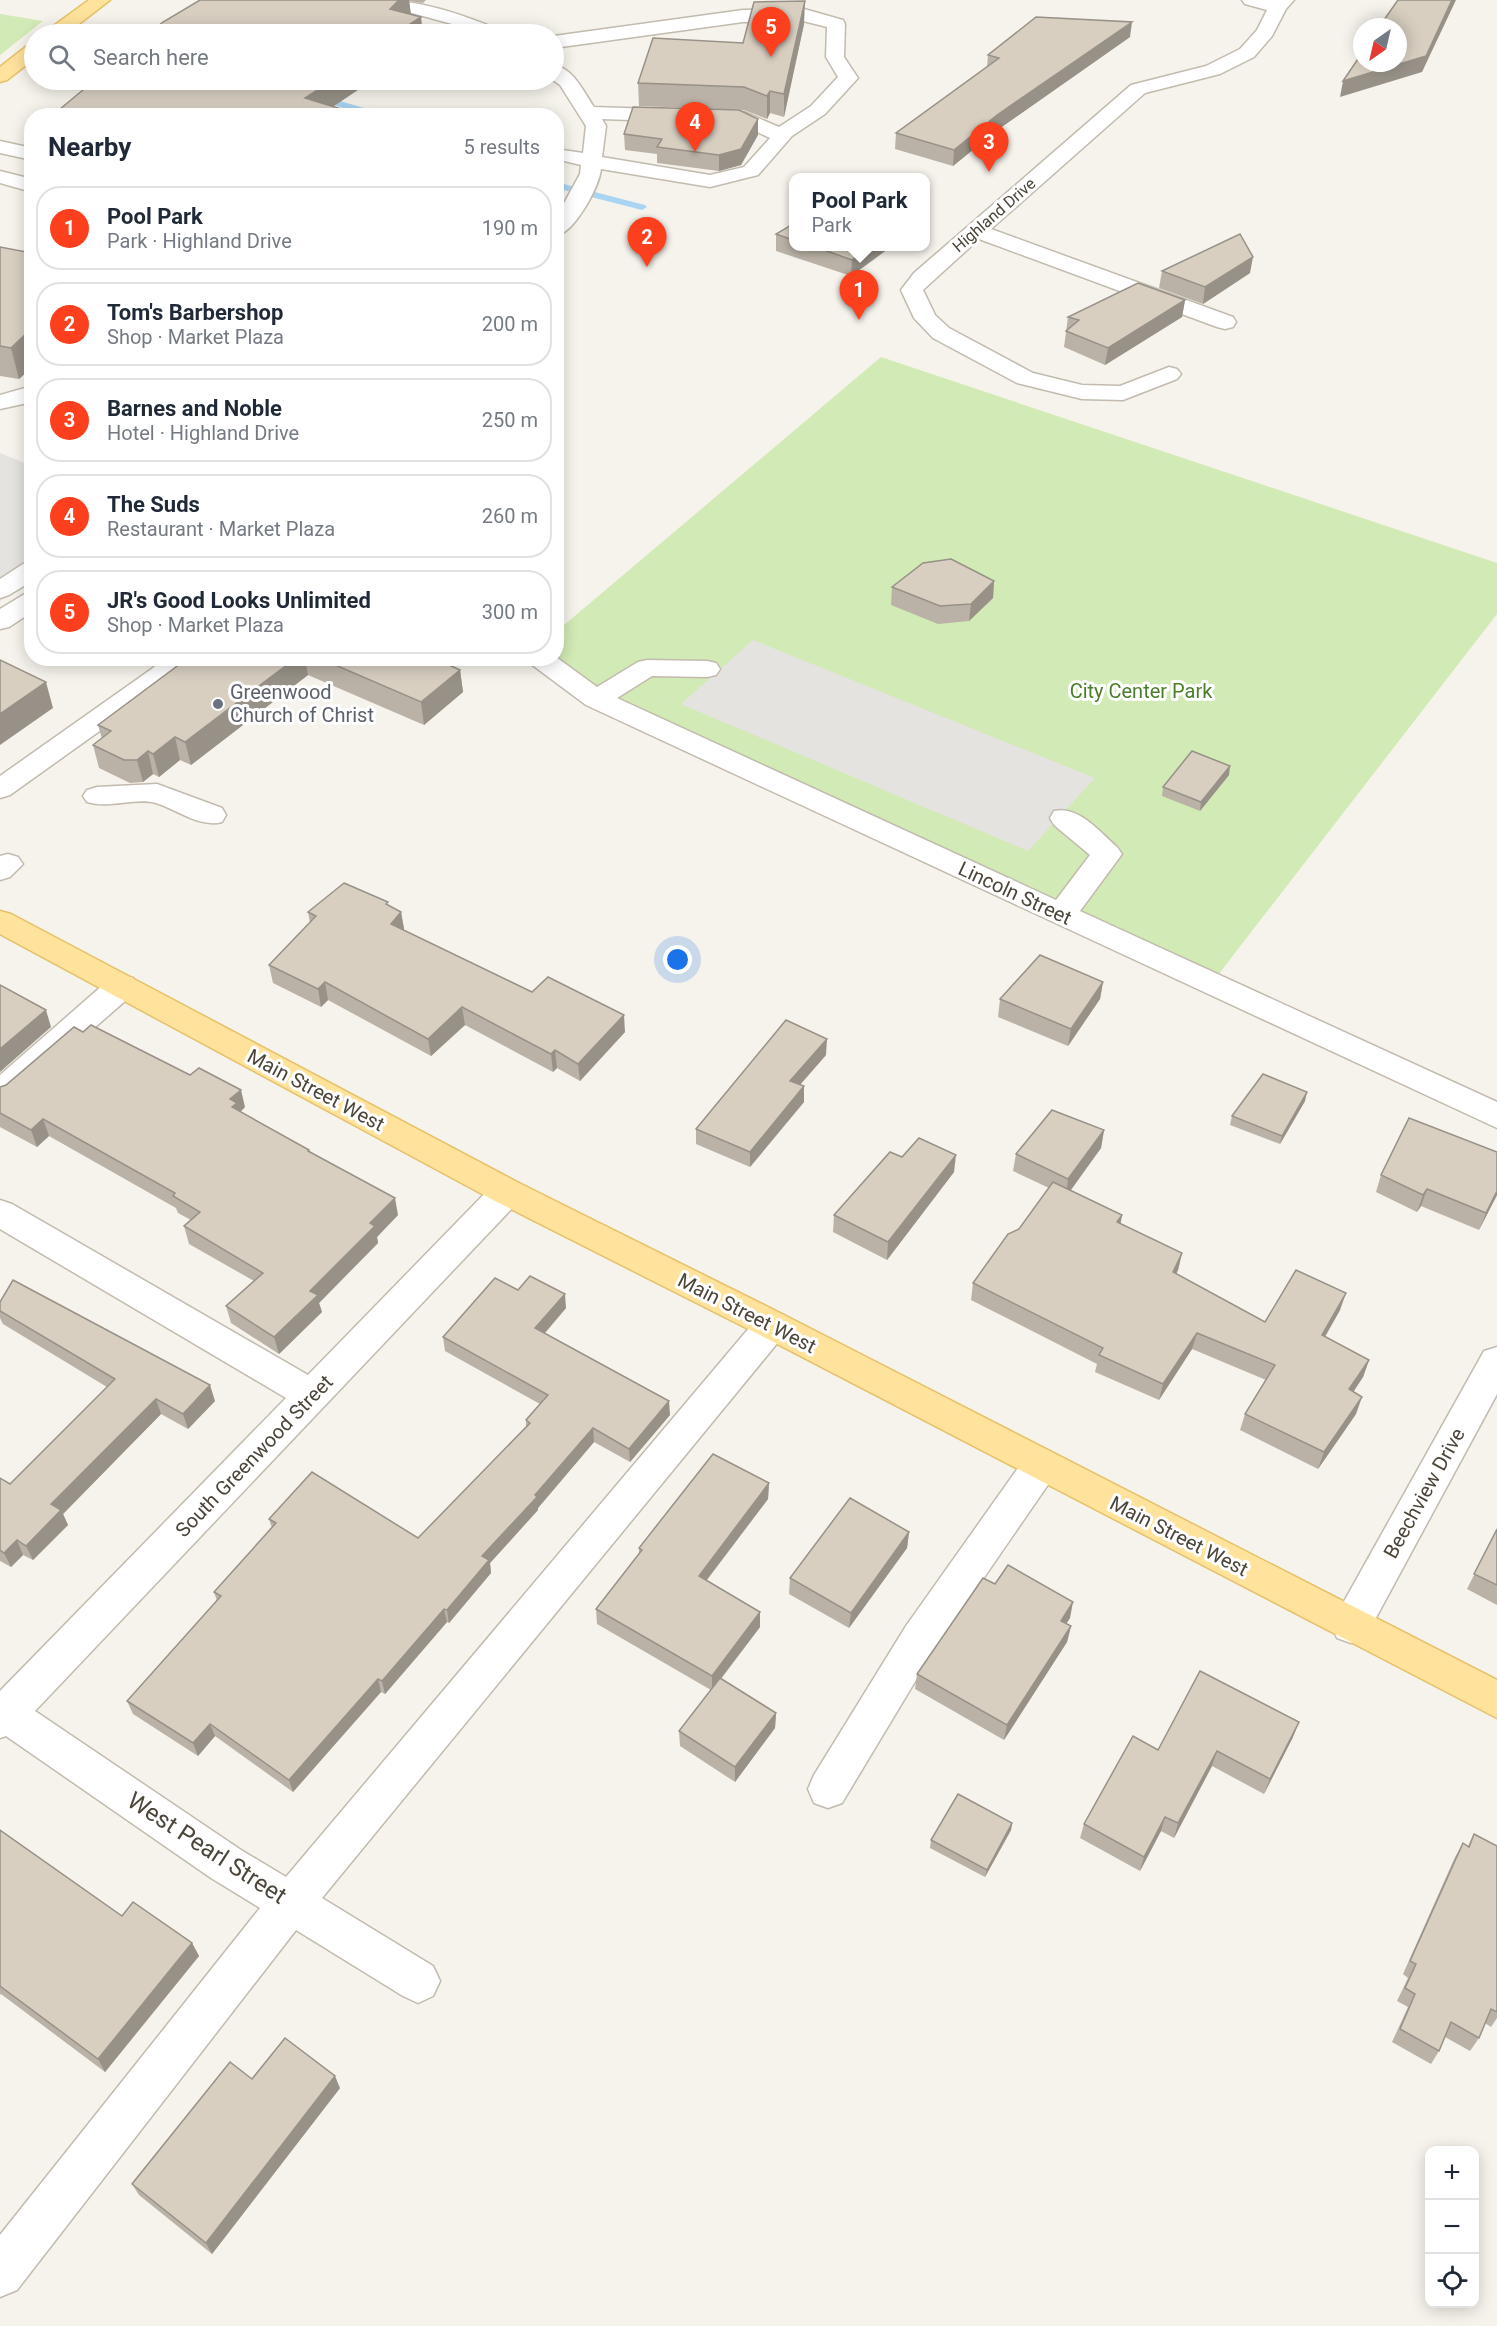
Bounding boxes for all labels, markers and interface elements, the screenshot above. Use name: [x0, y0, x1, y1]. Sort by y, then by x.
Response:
pin: 5: [752, 8, 790, 57]
north arrow: [1353, 18, 1407, 72]
search box: [24, 24, 564, 90]
icon: search: [45, 41, 78, 74]
text: Search here: [93, 45, 209, 70]
pin: 4: [676, 102, 714, 152]
pin: 3: [970, 122, 1008, 172]
text: Nearby: [48, 132, 131, 162]
text: 5 results: [464, 135, 540, 159]
popup: [789, 173, 930, 251]
street label: Highland Drive: [949, 174, 1039, 256]
text: Pool Park: [812, 188, 907, 213]
text: Pool Park: [107, 204, 203, 229]
text: Park: [812, 213, 852, 237]
text: 1: [64, 216, 75, 240]
text: 190 m: [482, 216, 538, 240]
pin: 2: [628, 218, 666, 267]
text: Park · Highland Drive: [107, 229, 292, 253]
pin: 1: [840, 270, 878, 320]
text: Tom's Barbershop: [107, 300, 283, 325]
text: 2: [64, 312, 75, 336]
text: 200 m: [482, 312, 538, 336]
text: Shop · Market Plaza: [107, 325, 284, 349]
text: Barnes and Noble: [107, 396, 282, 421]
text: 3: [64, 408, 75, 432]
text: 250 m: [482, 408, 538, 432]
text: Hotel · Highland Drive: [107, 421, 299, 445]
text: The Suds: [107, 492, 200, 517]
text: 4: [64, 504, 75, 528]
text: 260 m: [482, 504, 538, 528]
text: Restaurant · Market Plaza: [107, 517, 335, 541]
text: JR's Good Looks Unlimited: [107, 588, 371, 613]
text: 5: [64, 600, 75, 624]
text: 300 m: [482, 600, 538, 624]
text: Shop · Market Plaza: [107, 613, 284, 637]
park label: City Center Park: [1070, 679, 1213, 703]
place label: Greenwood Church of Christ: [230, 680, 374, 727]
marker: Greenwood Church of Christ: [211, 697, 225, 711]
street label: Lincoln Street: [955, 856, 1075, 930]
your location: [663, 945, 692, 974]
street label: Main Street West: [243, 1044, 389, 1136]
street label: Main Street West: [674, 1268, 820, 1358]
street label: South Greenwood Street: [170, 1370, 338, 1542]
street label: Beechview Drive: [1378, 1424, 1470, 1562]
street label: Main Street West: [1106, 1491, 1252, 1581]
street label: West Pearl Street: [122, 1786, 292, 1910]
map controls: [1425, 2146, 1479, 2308]
button: +: [1425, 2146, 1479, 2200]
button: −: [1425, 2200, 1479, 2254]
button: locate: [1425, 2254, 1479, 2308]

